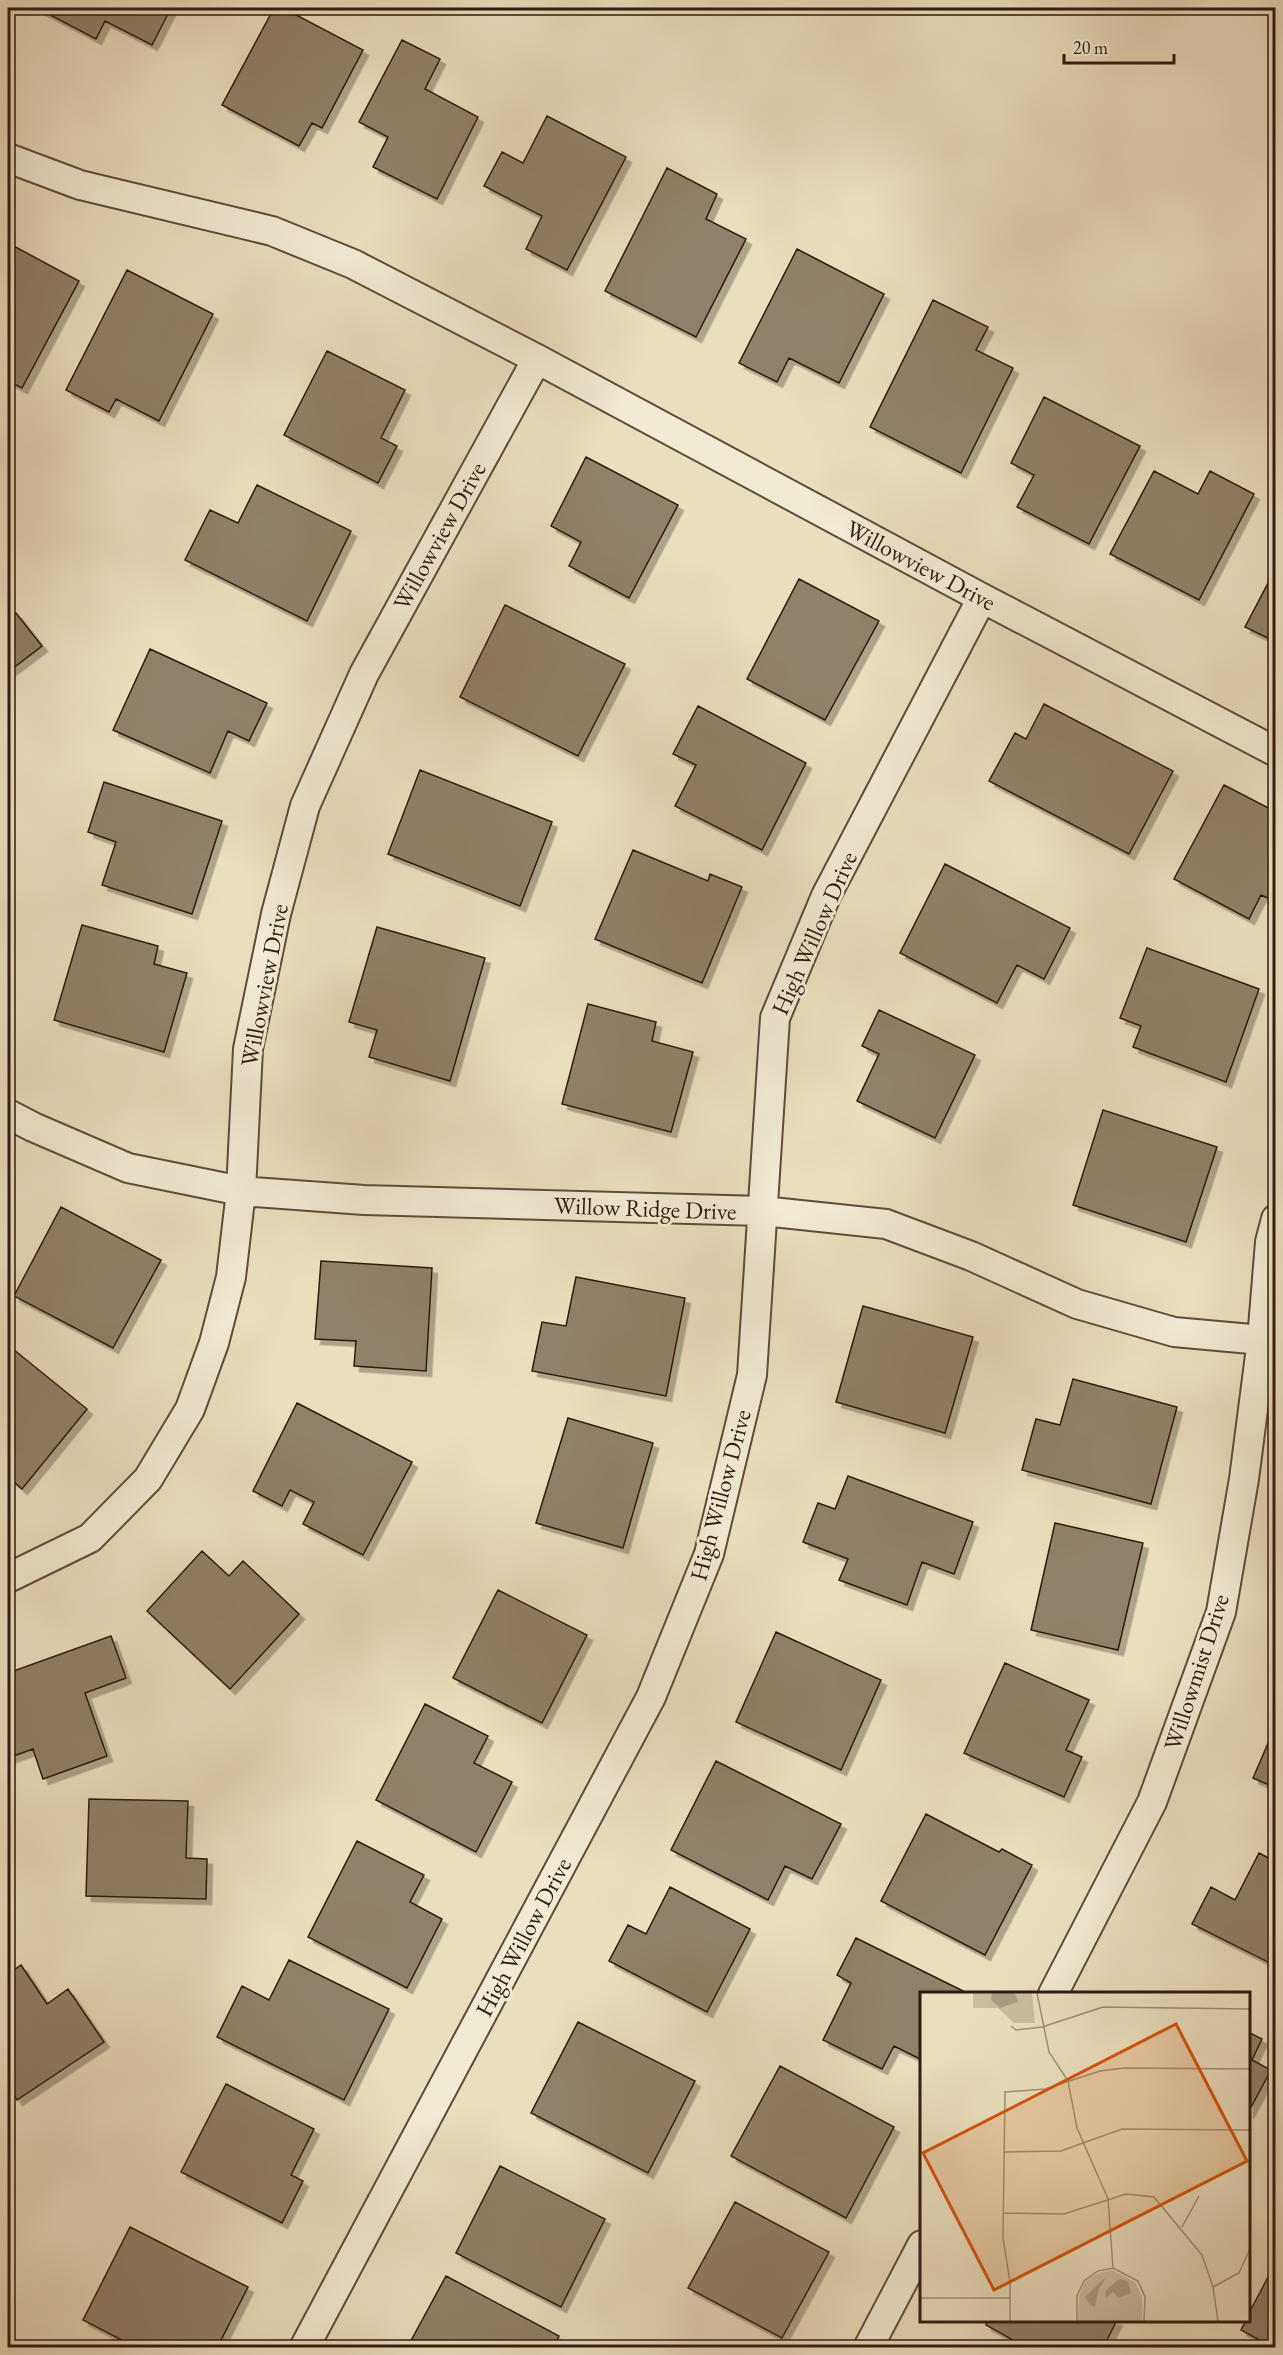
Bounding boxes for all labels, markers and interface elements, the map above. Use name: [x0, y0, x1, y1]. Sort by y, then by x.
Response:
scale bar: [1064, 27, 1174, 65]
text: 20 m: [1073, 36, 1108, 59]
street label: Willowview Drive: [385, 456, 493, 616]
street label: Willowview Drive: [841, 513, 1001, 617]
street label: High Willow Drive: [764, 846, 864, 1020]
street label: Willowview Drive: [233, 901, 295, 1069]
street label: Willow Ridge Drive: [553, 1189, 737, 1227]
street label: High Willow Drive: [682, 1406, 758, 1584]
street label: Willowmist Drive: [1156, 1590, 1236, 1754]
street label: High Willow Drive: [468, 1852, 578, 2022]
inset map: [920, 1992, 1250, 2322]

